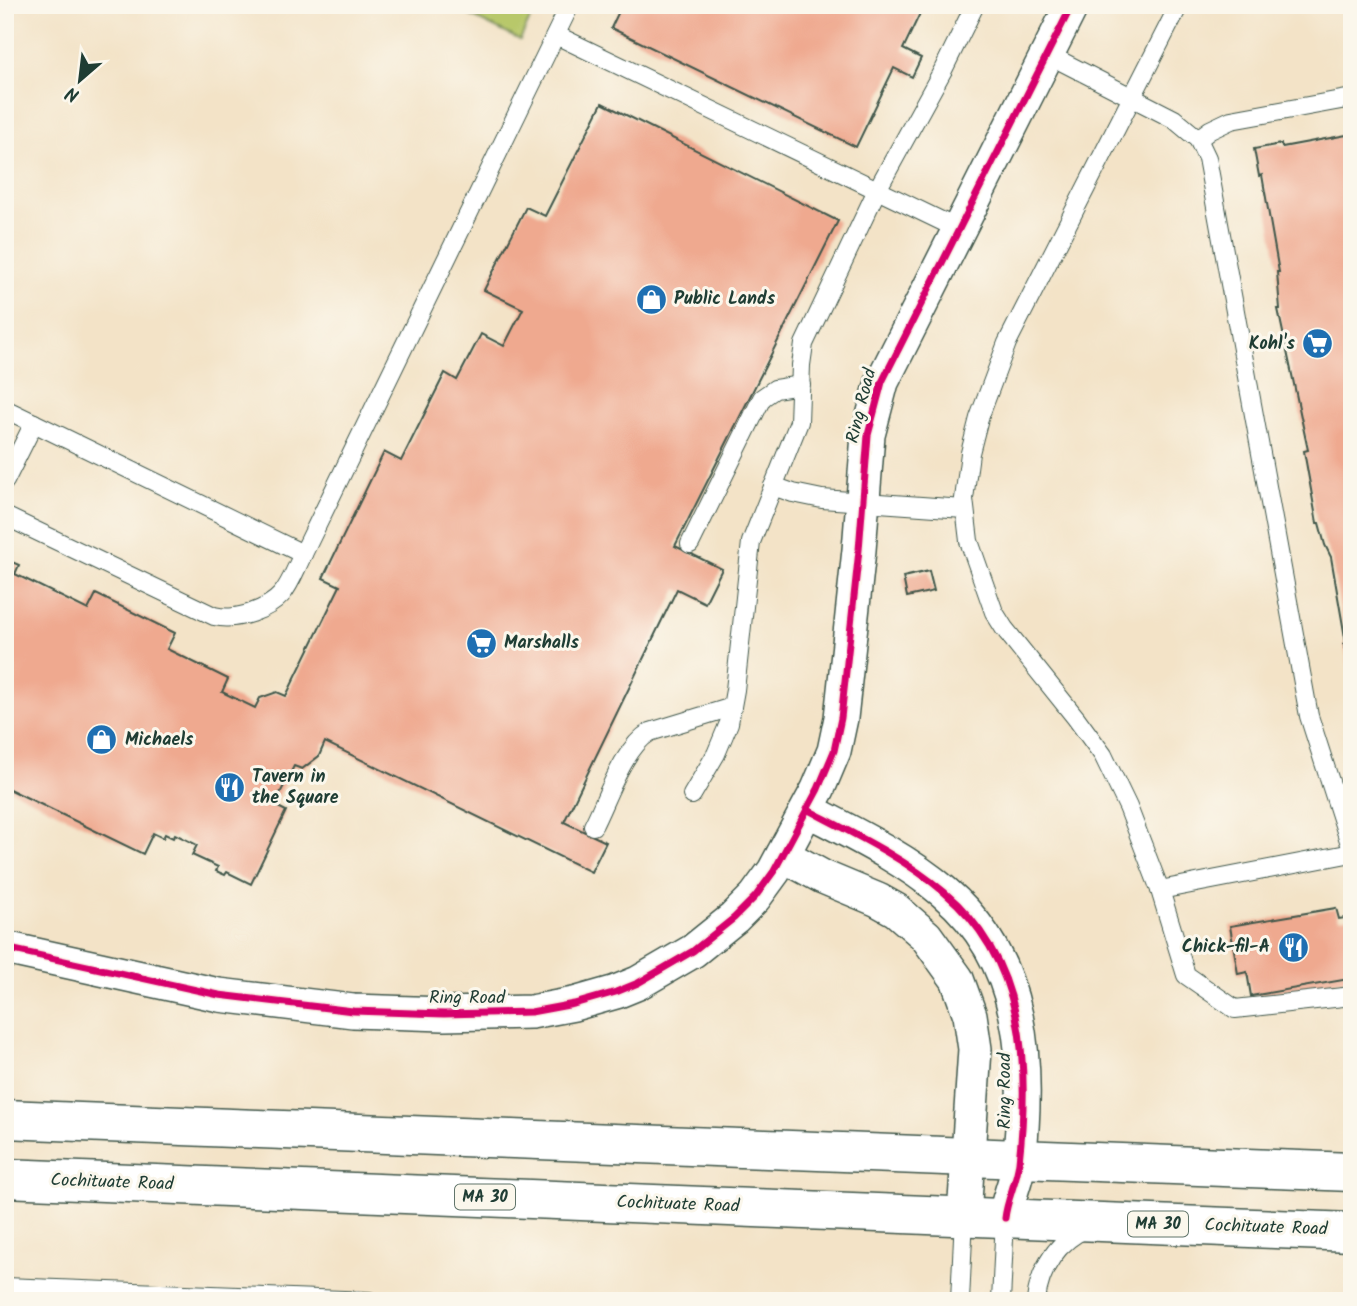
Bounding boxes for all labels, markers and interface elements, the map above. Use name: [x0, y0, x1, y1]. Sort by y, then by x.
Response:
north arrow: [46, 46, 116, 116]
text: N: [61, 77, 85, 109]
shop icon: Public Lands: [634, 282, 668, 316]
place label: Public Lands: [674, 285, 776, 314]
supermarket icon: Kohl's: [1301, 327, 1335, 361]
place label: Kohl's: [1249, 330, 1296, 359]
street label: Ring Road: [839, 365, 886, 447]
supermarket icon: Marshalls: [464, 626, 498, 660]
place label: Marshalls: [504, 629, 580, 658]
shop icon: Michaels: [85, 723, 119, 757]
place label: Michaels: [125, 726, 194, 755]
place label: Tavern in the Square: [252, 763, 339, 813]
restaurant icon: Tavern in the Square: [212, 770, 246, 804]
restaurant icon: Chick-fil-A: [1276, 930, 1310, 964]
place label: Chick-fil-A: [1182, 933, 1270, 962]
street label: Ring Road: [429, 984, 506, 1013]
street label: Ring Road: [991, 1052, 1020, 1129]
street label: Cochituate Road: [50, 1166, 175, 1200]
road number: MA 30: [455, 1184, 515, 1210]
street label: Cochituate Road: [616, 1188, 741, 1222]
street label: Cochituate Road: [1204, 1211, 1329, 1245]
road number: MA 30: [1128, 1212, 1188, 1236]

